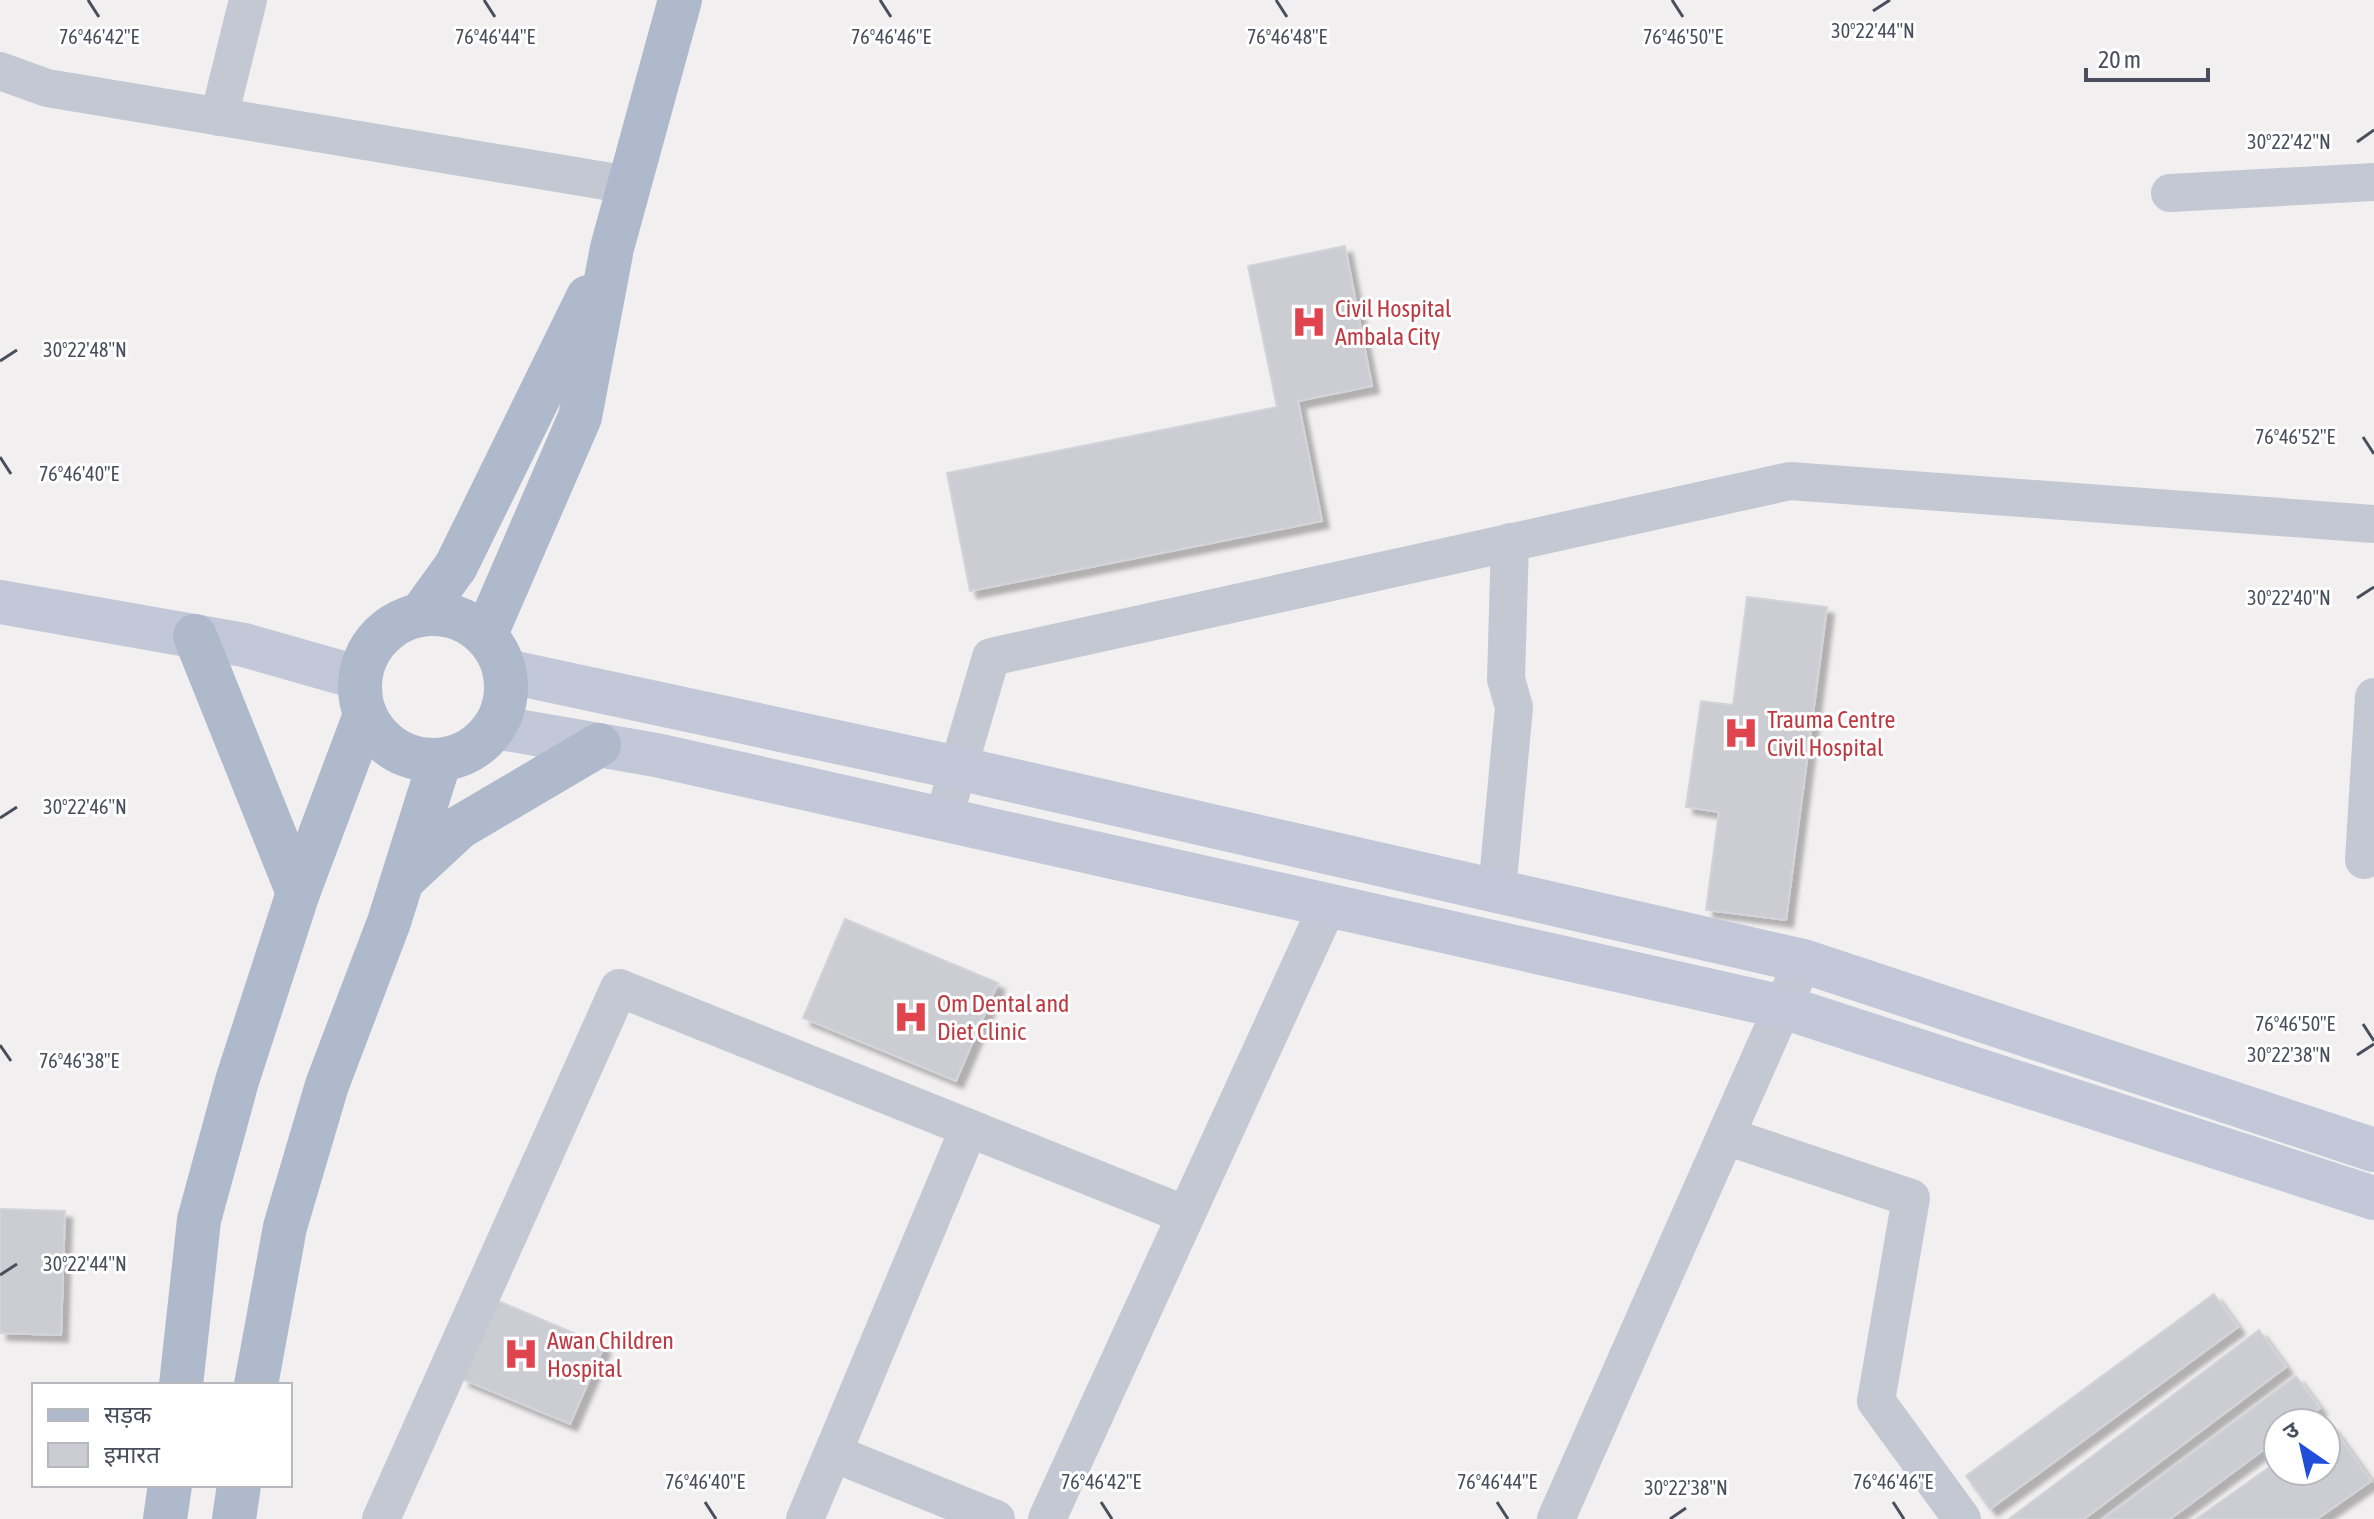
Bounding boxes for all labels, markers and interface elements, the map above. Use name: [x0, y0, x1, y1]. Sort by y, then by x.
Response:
text: 30°22'44"N: [1831, 19, 1915, 42]
text: 76°46'42"E: [59, 25, 140, 48]
text: 76°46'44"E: [455, 25, 536, 48]
text: 76°46'46"E: [851, 25, 932, 48]
text: 76°46'48"E: [1247, 25, 1328, 48]
text: 76°46'50"E: [1643, 25, 1724, 48]
scale bar: [2086, 32, 2208, 82]
text: 20 m: [2098, 46, 2141, 73]
text: 30°22'42"N: [2247, 130, 2331, 153]
place label: Civil Hospital Ambala City: [1335, 295, 1452, 350]
hospital icon: Civil Hospital Ambala City: [1290, 303, 1328, 341]
text: 30°22'48"N: [43, 338, 127, 361]
text: 76°46'52"E: [2255, 425, 2336, 448]
text: 76°46'40"E: [39, 462, 120, 485]
text: 30°22'40"N: [2247, 586, 2331, 609]
place label: Trauma Centre Civil Hospital: [1767, 706, 1895, 761]
hospital icon: Trauma Centre Civil Hospital: [1722, 714, 1760, 752]
text: 30°22'46"N: [43, 795, 127, 818]
place label: Om Dental and Diet Clinic: [937, 990, 1069, 1045]
hospital icon: Om Dental and Diet Clinic: [892, 998, 930, 1036]
text: 76°46'50"E: [2255, 1012, 2336, 1035]
text: 30°22'38"N: [2247, 1043, 2331, 1066]
text: 76°46'38"E: [39, 1049, 120, 1072]
text: 30°22'44"N: [43, 1252, 127, 1275]
place label: Awan Children Hospital: [547, 1327, 674, 1382]
hospital icon: Awan Children Hospital: [502, 1335, 540, 1373]
legend: [32, 1383, 292, 1487]
text: सड़क: [104, 1401, 152, 1428]
north arrow: [2262, 1407, 2342, 1487]
text: उ: [2278, 1415, 2304, 1445]
text: इमारत: [104, 1441, 161, 1468]
text: 76°46'40"E: [665, 1470, 746, 1493]
text: 76°46'42"E: [1061, 1470, 1142, 1493]
text: 76°46'44"E: [1457, 1470, 1538, 1493]
text: 76°46'46"E: [1853, 1470, 1934, 1493]
text: 30°22'38"N: [1644, 1476, 1728, 1499]

